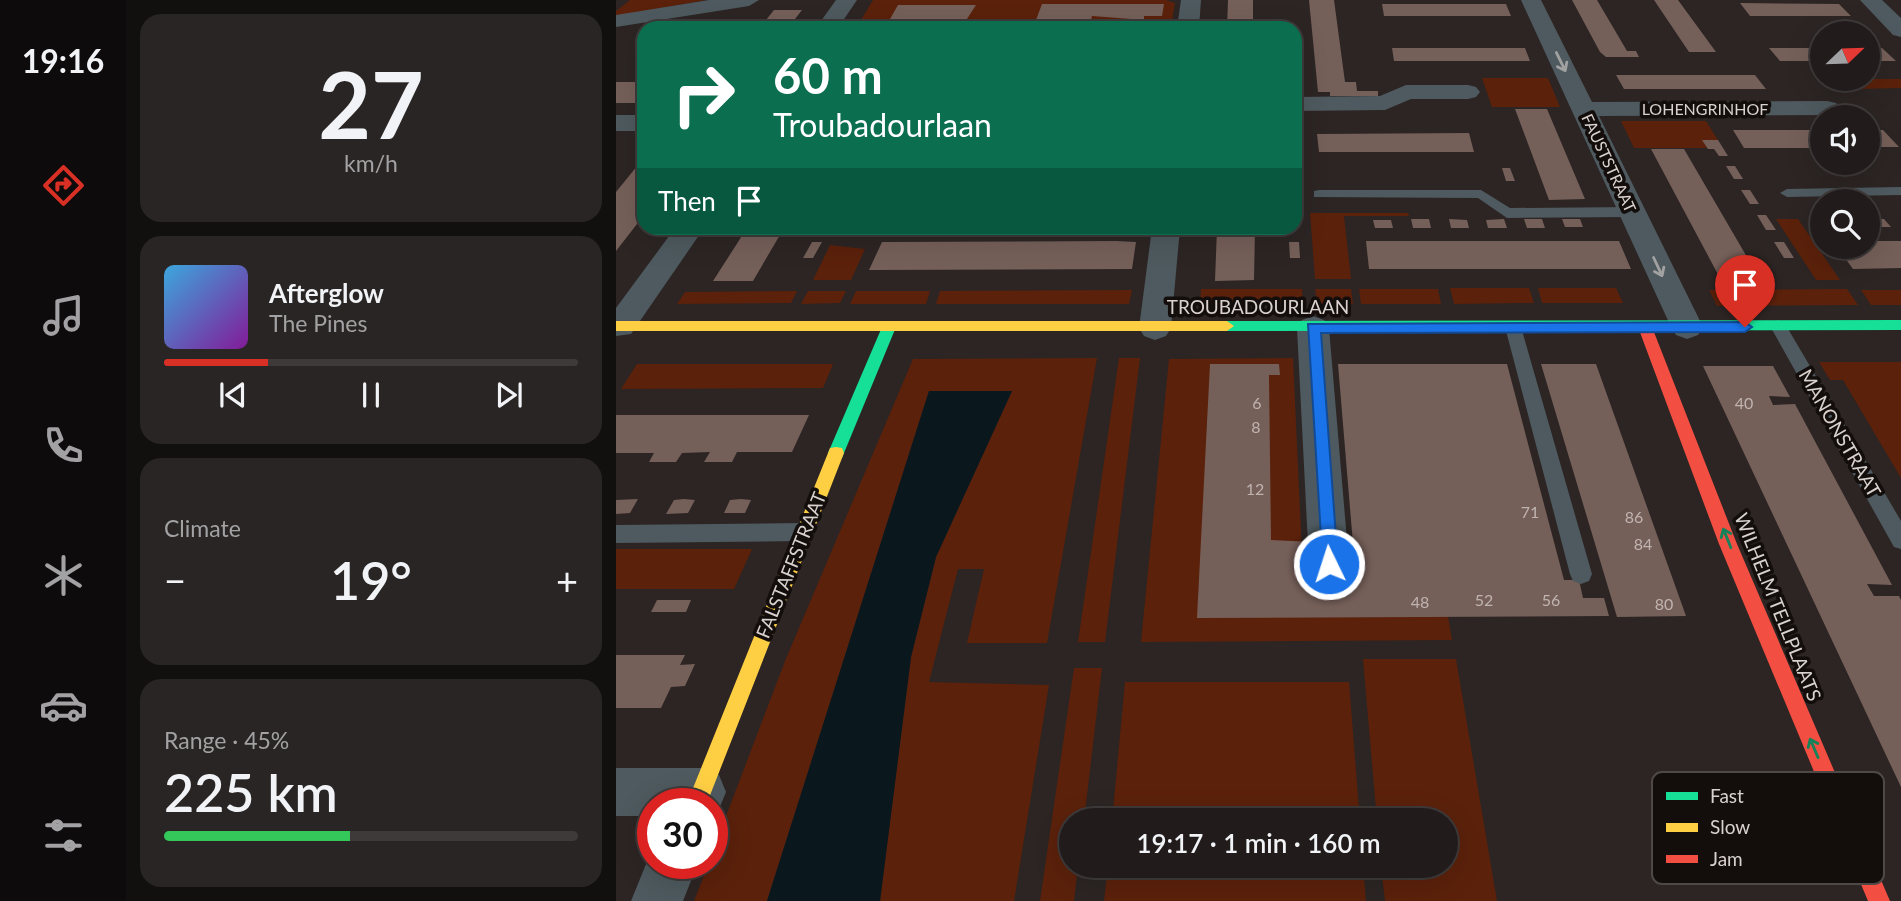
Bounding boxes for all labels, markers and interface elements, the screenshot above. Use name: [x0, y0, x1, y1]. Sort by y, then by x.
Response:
north arrow: [1810, 21, 1880, 91]
map controls: [1810, 21, 1880, 259]
text: 19:16: [22, 41, 104, 80]
text: 60 m: [773, 46, 883, 104]
text: 27: [318, 49, 424, 158]
icon: right: [658, 49, 749, 140]
one-way arrow: [1555, 50, 1568, 72]
street label: LOHENGRINHOF: [1642, 99, 1768, 118]
text: Troubadourlaan: [773, 105, 992, 144]
button: sound: [1810, 105, 1880, 175]
street label: FAUSTSTRAAT: [1578, 110, 1641, 216]
text: km/h: [344, 149, 398, 177]
icon: directions: [39, 161, 88, 210]
icon: arrive: [730, 182, 768, 220]
text: Then: [658, 185, 716, 217]
button: search: [1810, 189, 1880, 259]
pin: [1715, 255, 1775, 327]
one-way arrow: [1652, 256, 1666, 277]
icon: arrive: [1726, 266, 1764, 304]
text: Afterglow: [269, 277, 384, 309]
icon: music: [39, 291, 88, 340]
street label: TROUBADOURLAAN: [1167, 295, 1349, 318]
text: The Pines: [269, 309, 367, 337]
street label: MANONSTRAAT: [1795, 365, 1886, 501]
icon: previous: [214, 376, 252, 414]
icon: pause: [352, 376, 390, 414]
icon: next: [490, 376, 528, 414]
house number: 6: [1252, 393, 1262, 412]
house number: 40: [1735, 393, 1753, 412]
house number: 8: [1251, 417, 1261, 436]
icon: phone: [39, 421, 88, 470]
house number: 12: [1246, 479, 1264, 498]
street label: FALSTAFFSTRAAT: [751, 488, 830, 641]
house number: 71: [1521, 502, 1539, 521]
house number: 86: [1625, 507, 1643, 526]
street label: WILHELM TELLPLAATS: [1730, 509, 1827, 704]
text: Climate: [164, 514, 241, 542]
position arrow: [1292, 527, 1366, 601]
one-way arrow: [1719, 527, 1732, 549]
house number: 84: [1634, 534, 1652, 553]
text: 19°: [330, 549, 412, 611]
icon: climate: [39, 551, 88, 600]
text: −: [164, 557, 186, 603]
text: +: [556, 557, 578, 603]
house number: 52: [1475, 590, 1493, 609]
house number: 56: [1542, 590, 1560, 609]
house number: 48: [1411, 592, 1429, 611]
house number: 80: [1655, 594, 1673, 613]
icon: car: [39, 681, 88, 730]
text: Range · 45%: [164, 726, 289, 754]
one-way arrow: [1807, 738, 1820, 759]
text: 225 km: [164, 761, 338, 823]
legend: [1652, 772, 1884, 884]
text: Fast: [1710, 784, 1744, 807]
speed limit sign: 30: [637, 788, 728, 879]
icon: filters: [39, 811, 88, 860]
text: Slow: [1710, 815, 1750, 838]
text: 19:17 · 1 min · 160 m: [1136, 827, 1381, 859]
text: Jam: [1710, 847, 1743, 870]

